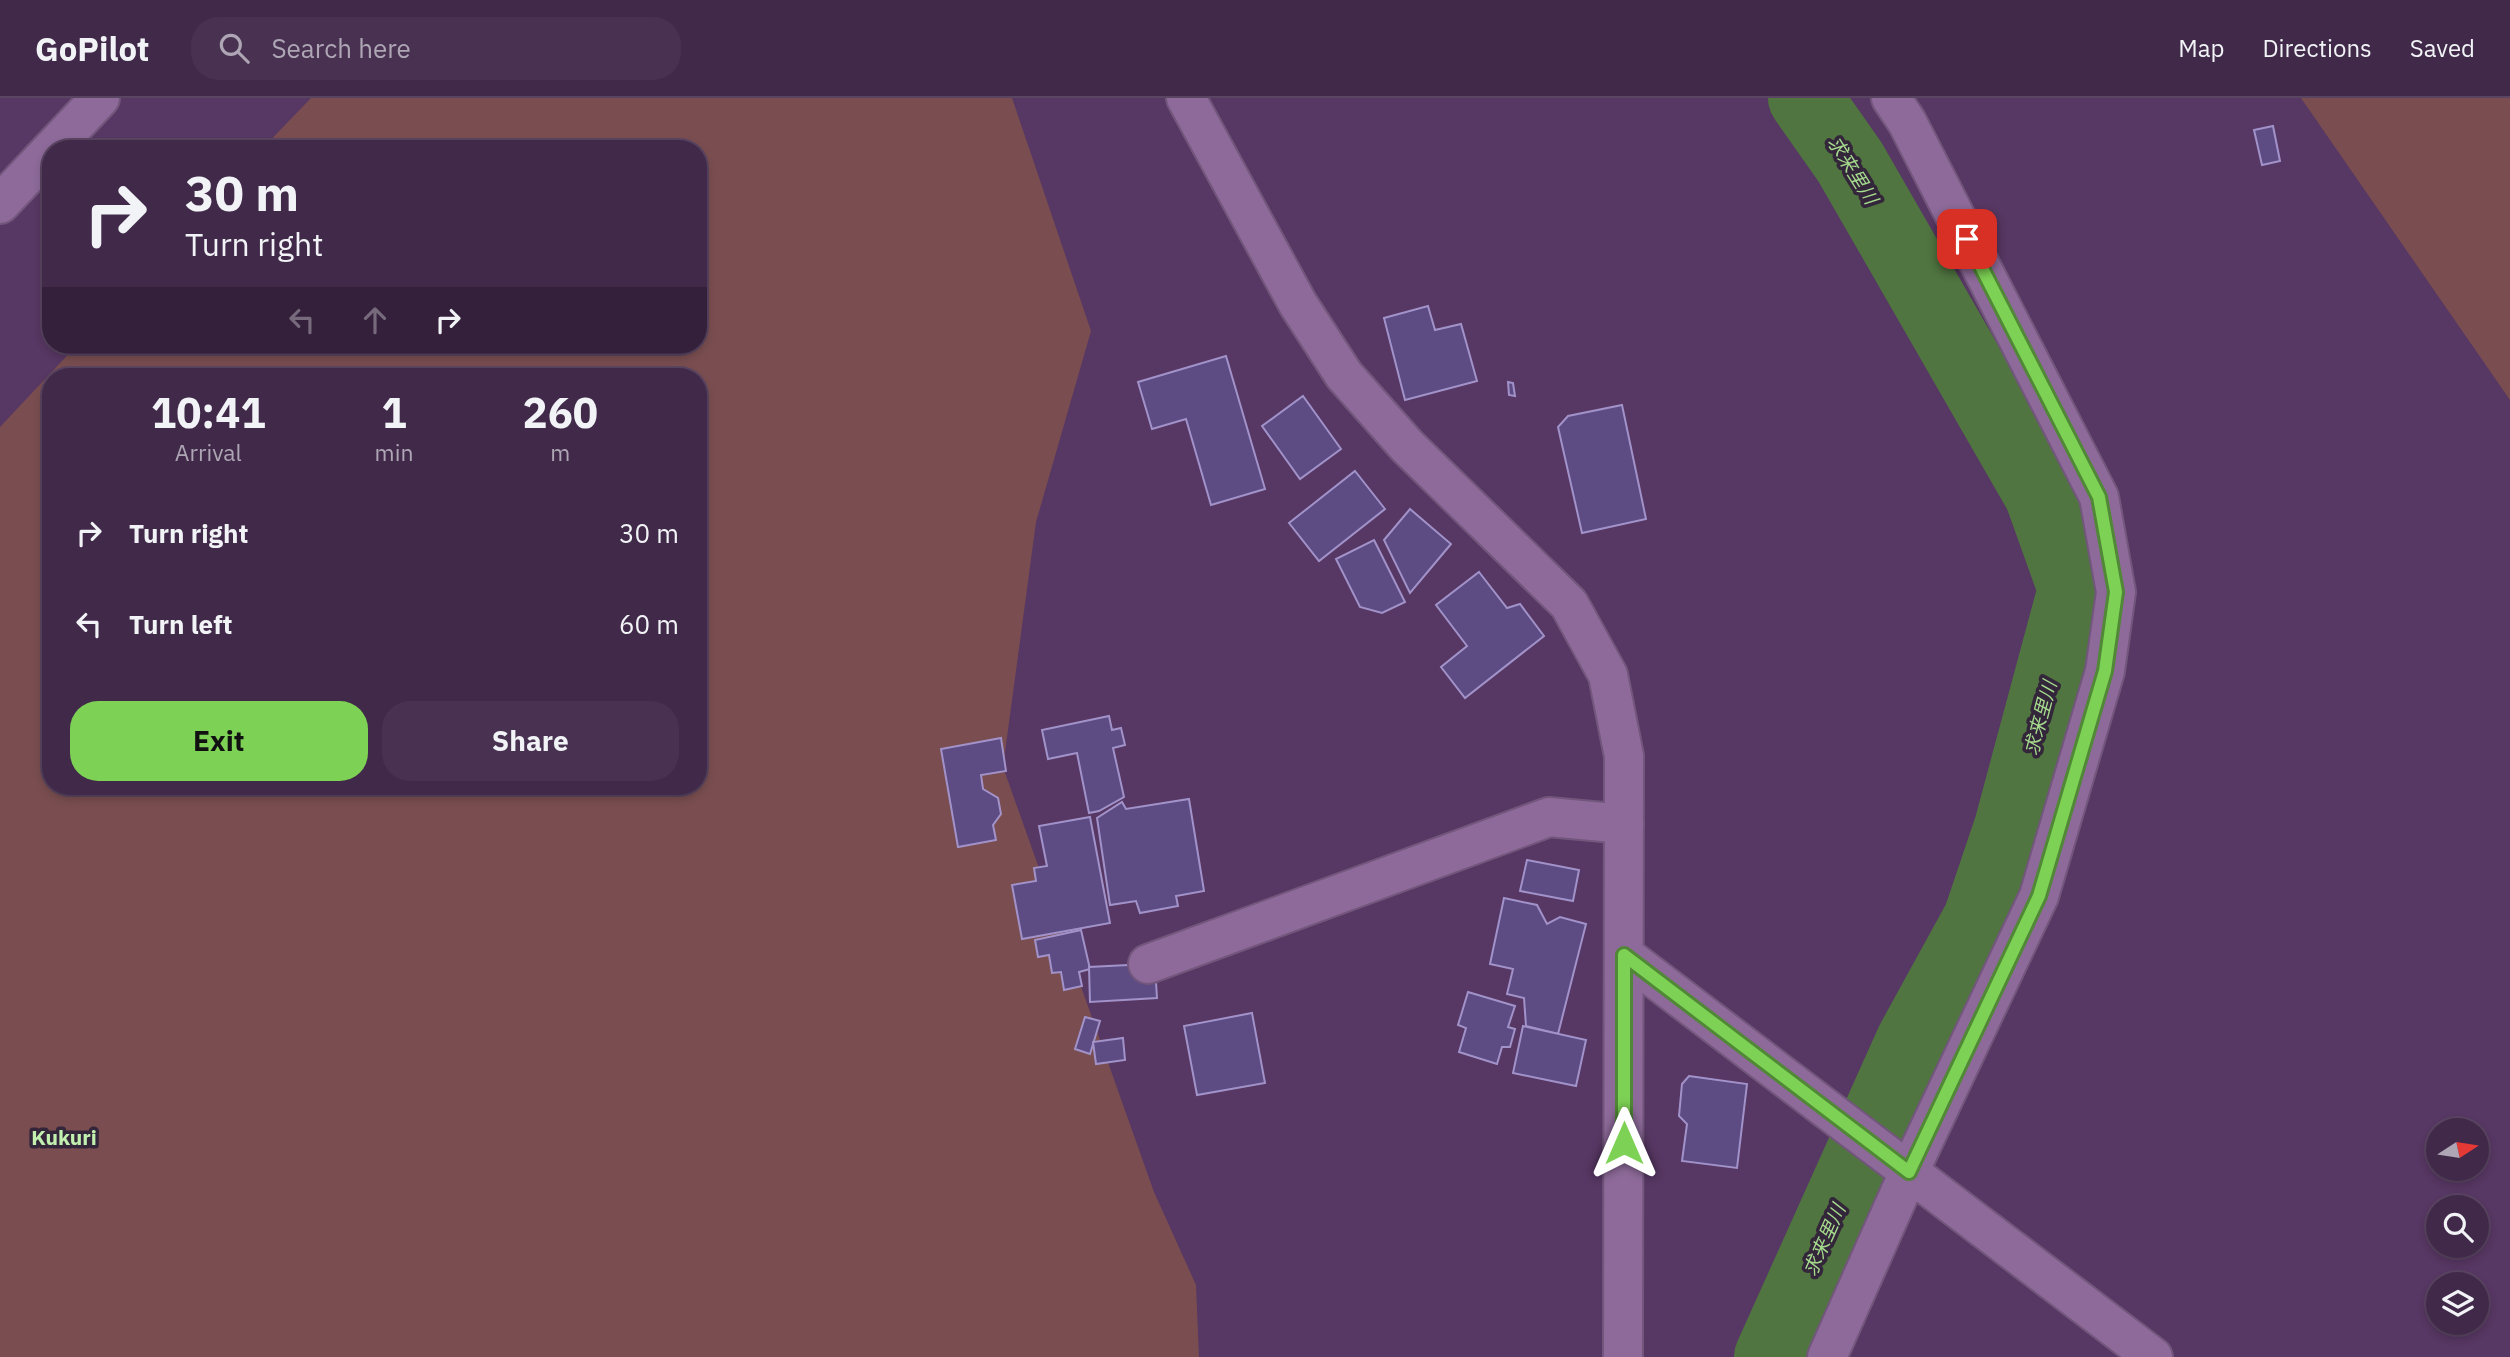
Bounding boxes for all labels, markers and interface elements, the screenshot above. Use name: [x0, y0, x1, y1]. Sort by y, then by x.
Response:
search box: [191, 17, 681, 80]
text: GoPilot: [35, 27, 149, 70]
icon: search: [215, 29, 253, 67]
text: Search here: [271, 31, 411, 65]
text: Map: [2178, 32, 2224, 64]
text: Directions: [2262, 32, 2372, 64]
text: Saved: [2410, 32, 2475, 64]
water label: 求来里川: [1823, 131, 1884, 210]
text: 30 m: [185, 161, 299, 224]
icon: right: [70, 168, 161, 259]
pin: [1937, 209, 1997, 269]
icon: arrive: [1948, 220, 1986, 258]
text: Turn right: [185, 223, 323, 265]
icon: left: [283, 301, 321, 339]
icon: ahead: [356, 301, 394, 339]
icon: right: [429, 301, 467, 339]
text: 10:41: [151, 385, 266, 440]
text: 1: [381, 385, 407, 440]
text: 260: [522, 385, 598, 440]
text: Arrival: [175, 437, 242, 467]
text: min: [375, 437, 413, 467]
text: m: [550, 437, 570, 467]
icon: right: [70, 514, 108, 552]
text: Turn right: [129, 516, 248, 550]
text: 30 m: [619, 516, 679, 550]
icon: left: [70, 605, 108, 643]
text: Turn left: [129, 607, 232, 641]
text: 60 m: [619, 607, 679, 641]
water label: 求来里川: [2019, 676, 2062, 758]
button: Exit: [70, 701, 368, 781]
button: Share: [382, 701, 679, 781]
position arrow: [1587, 1106, 1661, 1180]
north arrow: [2426, 1118, 2488, 1181]
map controls: [2426, 1118, 2489, 1335]
district label: Kukuri: [31, 1123, 97, 1151]
button: search: [2426, 1195, 2489, 1258]
water label: 求来里川: [1798, 1199, 1851, 1280]
button: layers: [2426, 1272, 2489, 1335]

